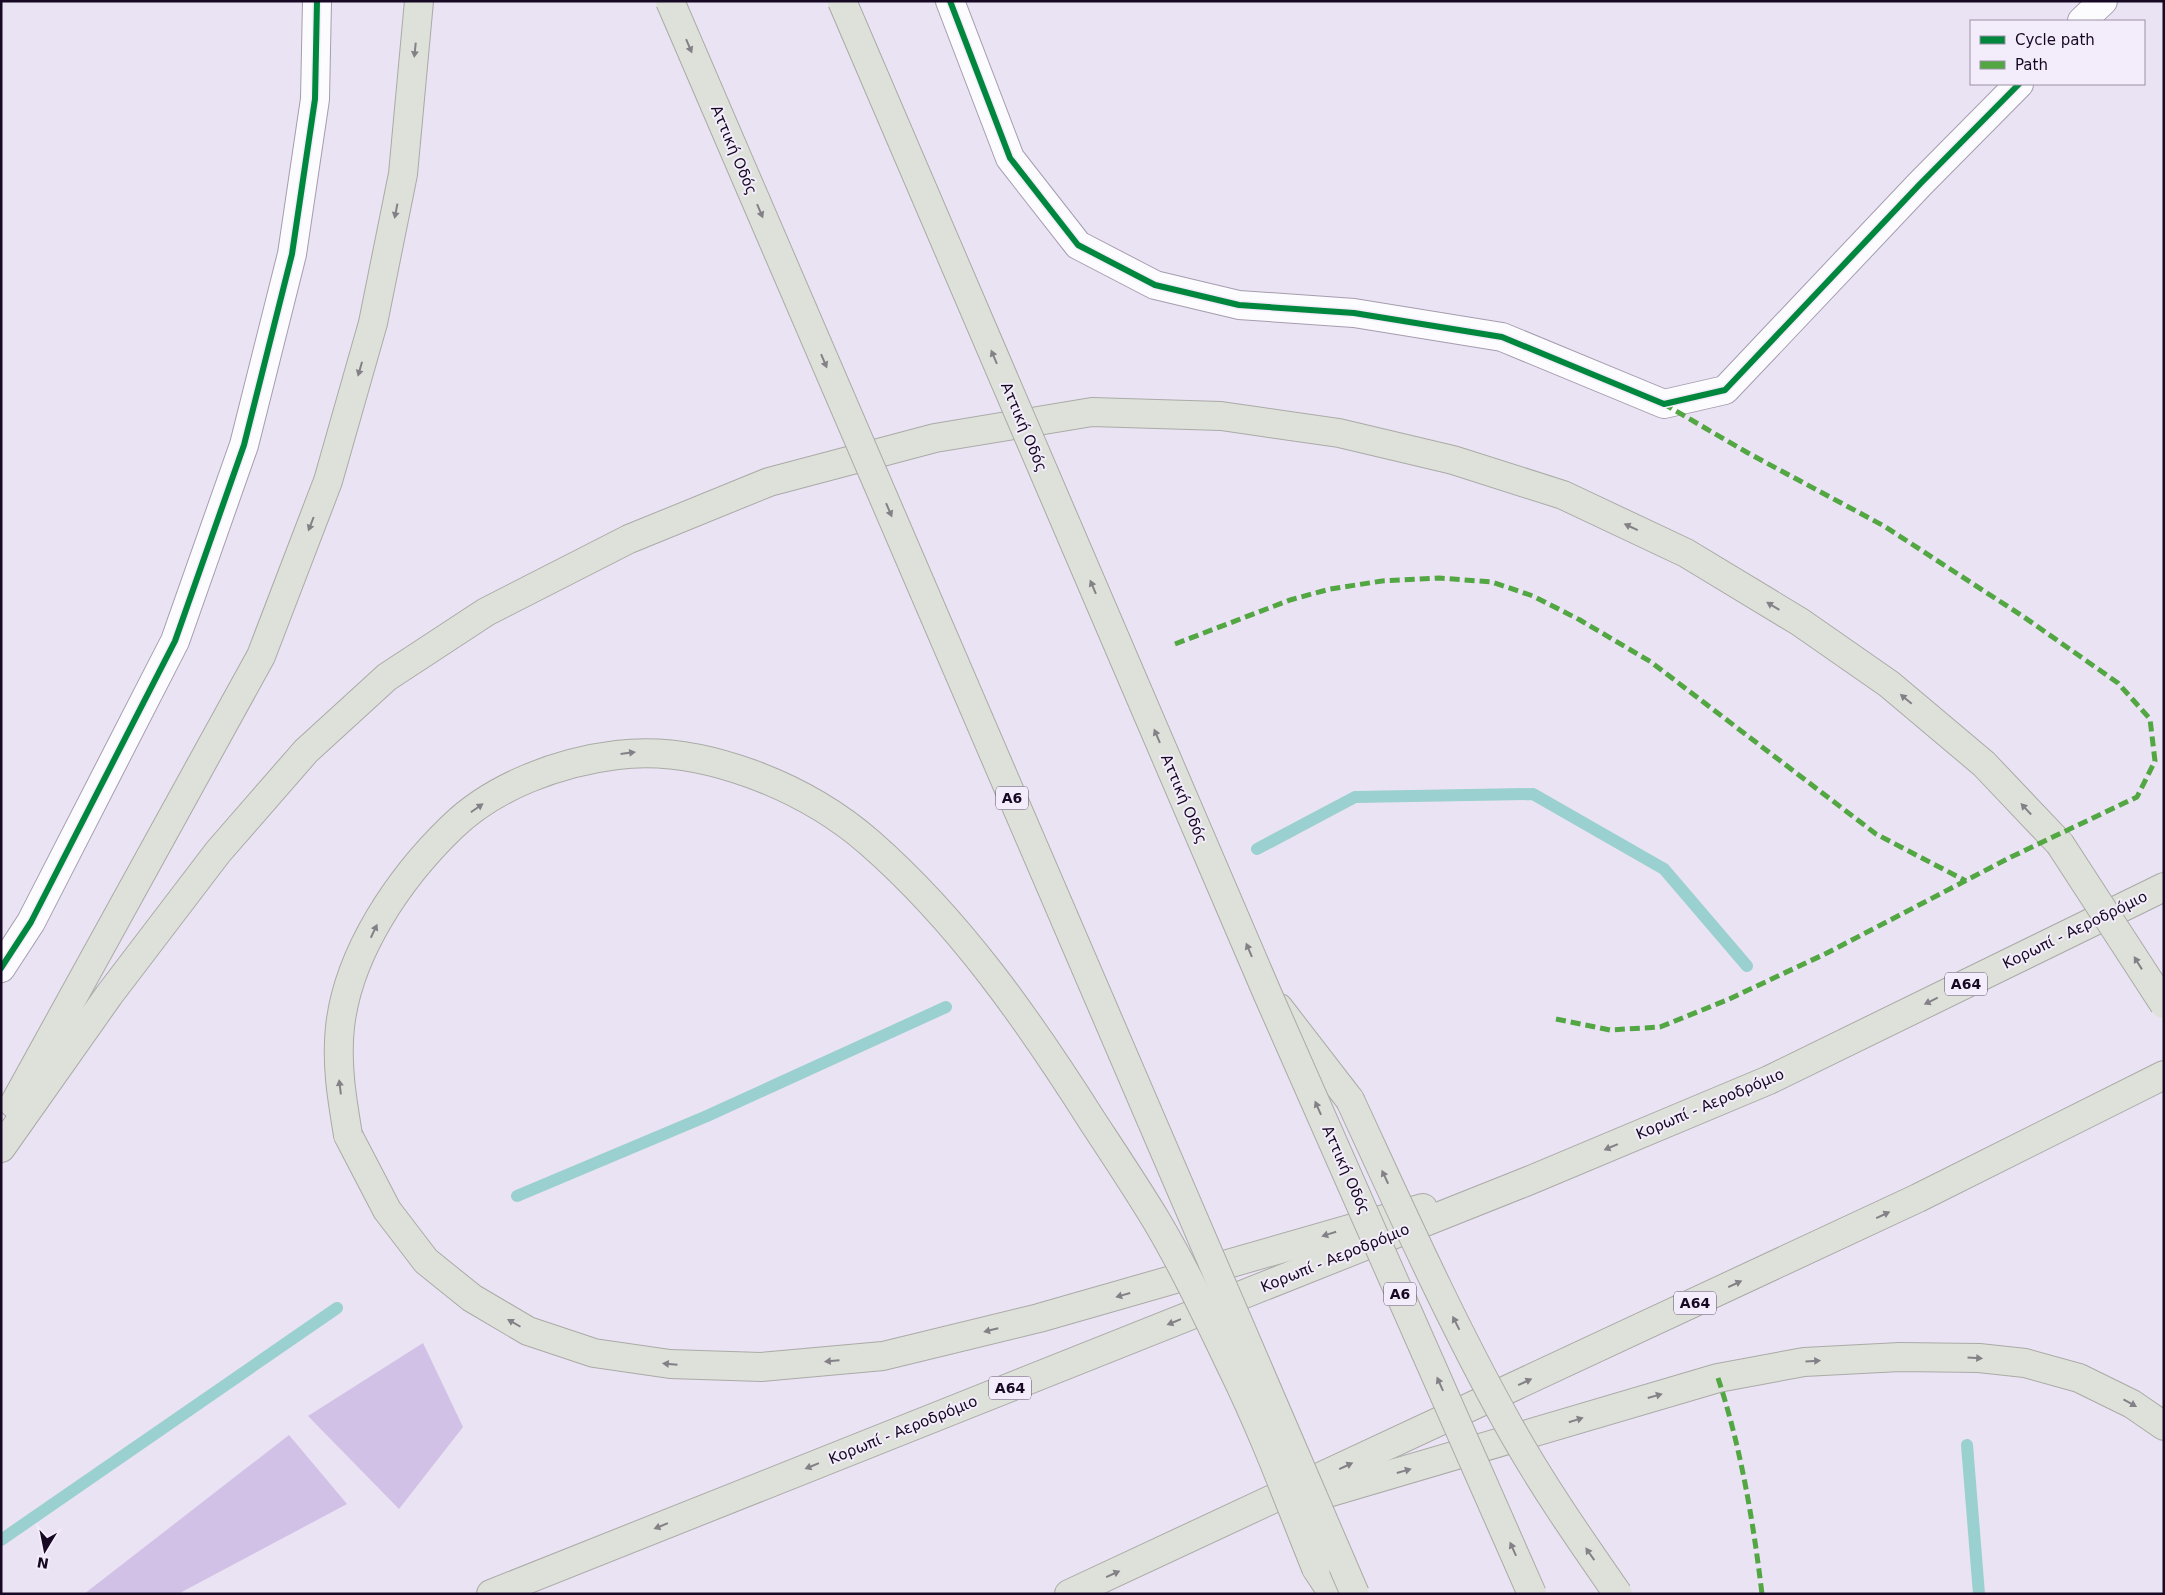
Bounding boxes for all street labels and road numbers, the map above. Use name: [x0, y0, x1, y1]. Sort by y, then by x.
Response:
street label: Αττική Οδός: [707, 103, 761, 197]
street label: Αττική Οδός: [997, 380, 1051, 474]
street label: Αττική Οδός: [1157, 752, 1211, 846]
road number: Α6: [996, 786, 1028, 810]
street label: Κορωπί - Αεροδρόμιο: [2000, 887, 2150, 973]
road number: Α64: [1945, 972, 1987, 996]
street label: Κορωπί - Αεροδρόμιο: [1633, 1065, 1787, 1143]
street label: Αττική Οδός: [1318, 1123, 1374, 1217]
street label: Κορωπί - Αεροδρόμιο: [1258, 1220, 1412, 1296]
road number: Α6: [1384, 1282, 1416, 1306]
road number: Α64: [1674, 1292, 1716, 1315]
road number: Α64: [989, 1376, 1031, 1400]
street label: Κορωπί - Αεροδρόμιο: [826, 1392, 980, 1468]

